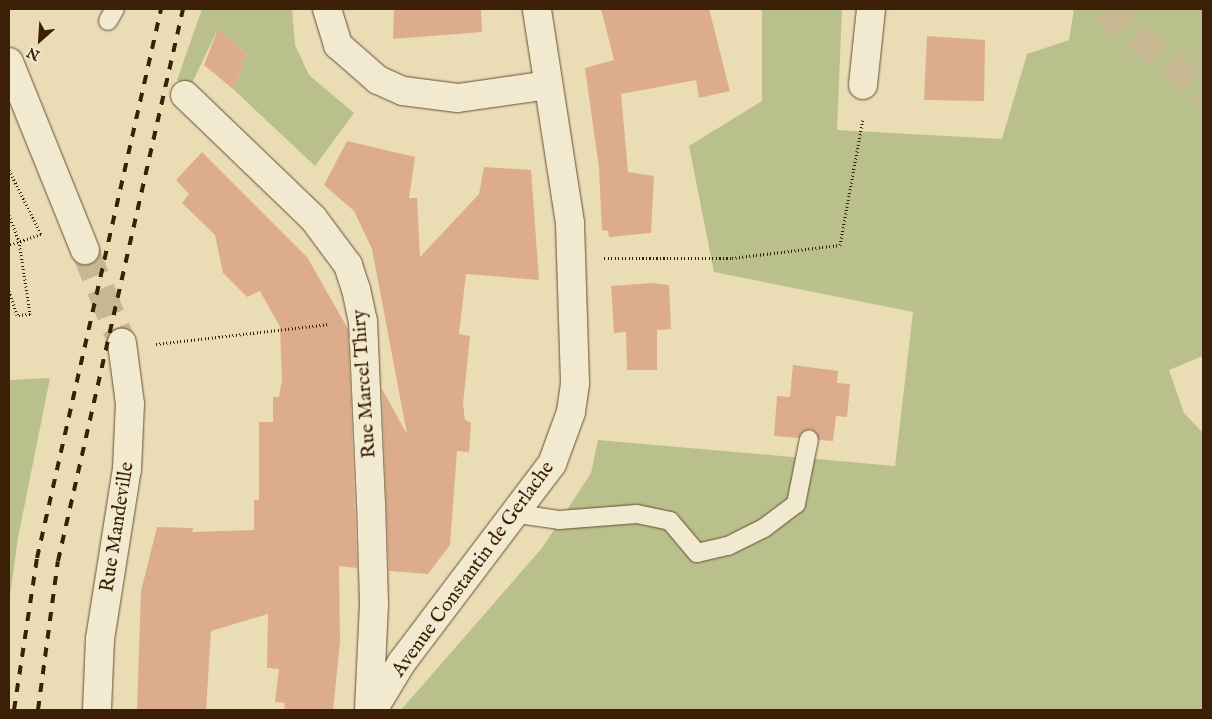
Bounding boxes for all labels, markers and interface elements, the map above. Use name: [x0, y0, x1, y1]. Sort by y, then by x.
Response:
north arrow: [15, 15, 65, 65]
text: N: [24, 43, 43, 64]
street label: Rue Marcel Thiry: [347, 309, 381, 459]
street label: Avenue Constantin de Gerlache: [387, 457, 559, 681]
street label: Rue Mandeville: [95, 460, 139, 594]

